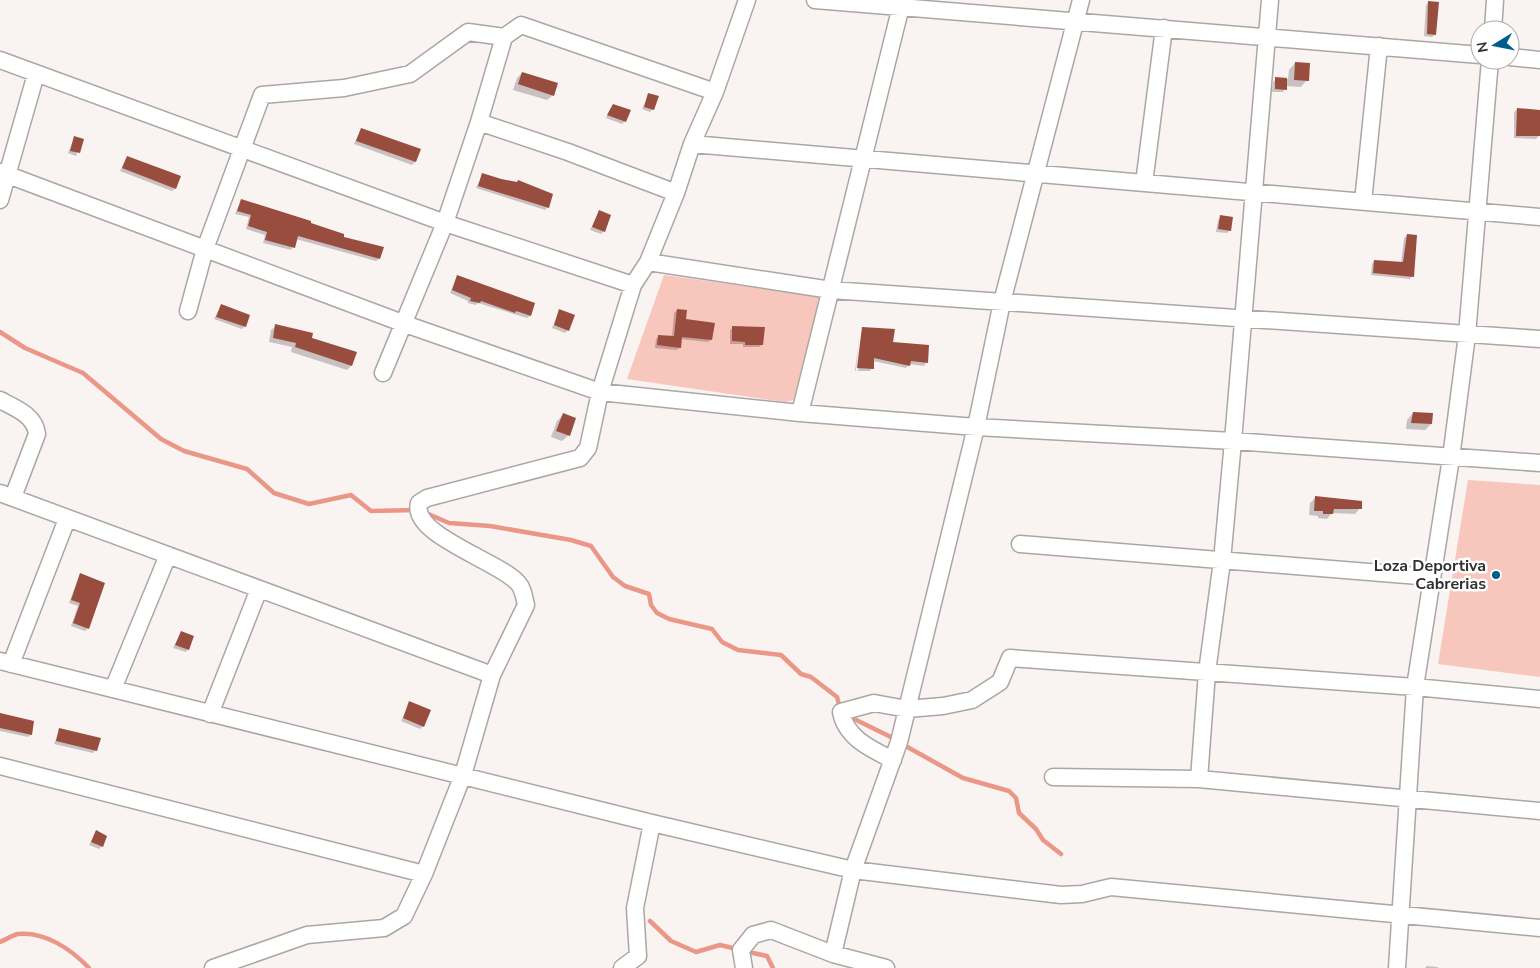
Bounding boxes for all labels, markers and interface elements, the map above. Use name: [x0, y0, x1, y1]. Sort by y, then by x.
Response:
north arrow: [1470, 20, 1520, 70]
text: N: [1472, 40, 1493, 54]
place label: Loza Deportiva Cabrerias: [1374, 555, 1486, 595]
marker: Loza Deportiva Cabrerias: [1490, 569, 1502, 581]

